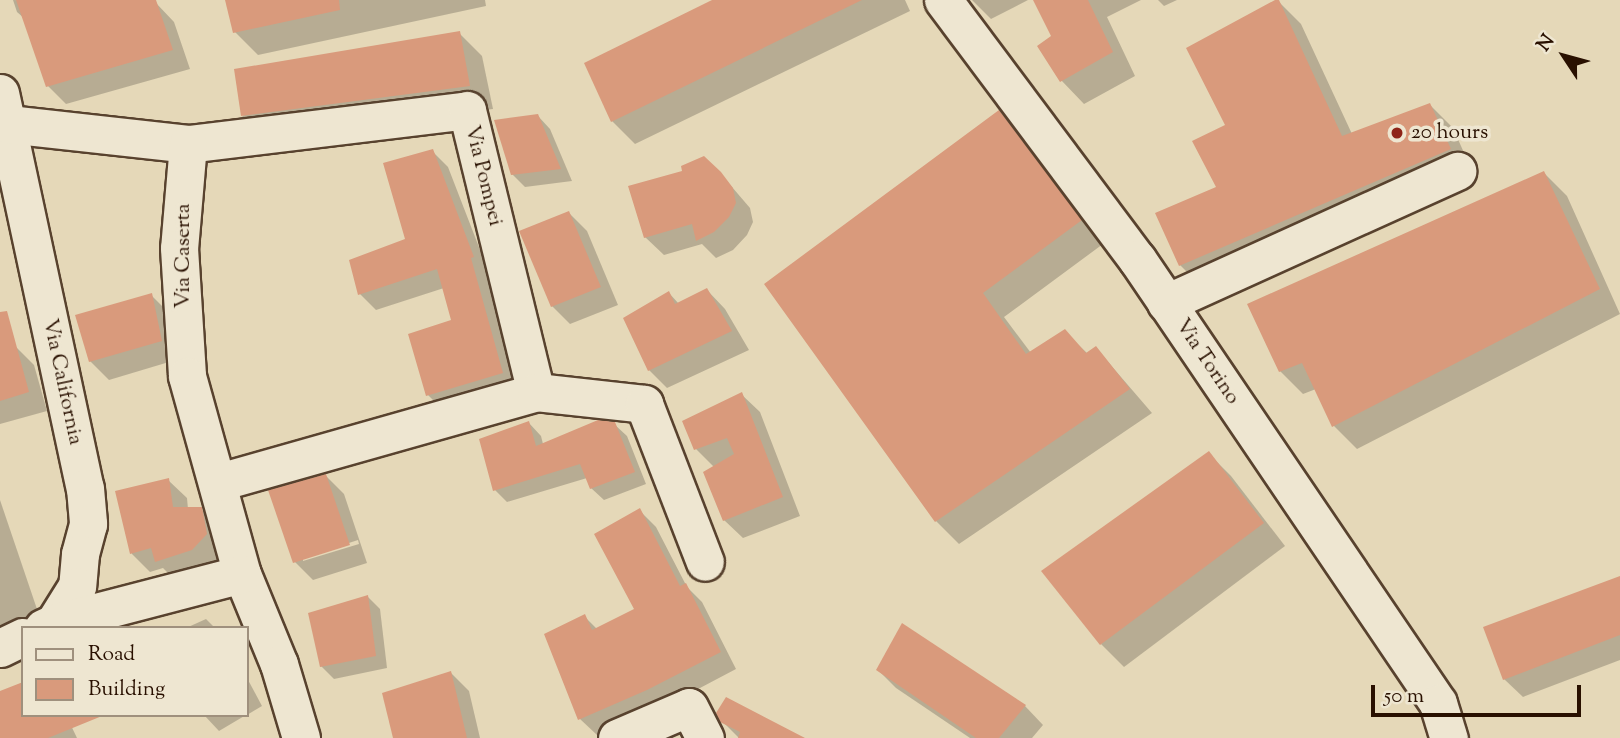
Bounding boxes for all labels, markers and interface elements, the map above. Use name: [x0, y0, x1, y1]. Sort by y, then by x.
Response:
north arrow: [1529, 21, 1599, 91]
text: N: [1531, 29, 1562, 57]
place label: 20 hours: [1411, 120, 1488, 146]
street label: Via Pompei: [458, 123, 508, 229]
marker: 20 hours: [1389, 125, 1405, 141]
street label: Via Caserta: [171, 204, 197, 308]
street label: Via Torino: [1169, 314, 1245, 410]
street label: Via California: [36, 317, 88, 447]
legend: [21, 626, 248, 717]
text: Road: [88, 640, 135, 670]
scale bar: [1375, 672, 1585, 716]
text: Building: [88, 675, 165, 705]
text: 50 m: [1384, 682, 1424, 712]

